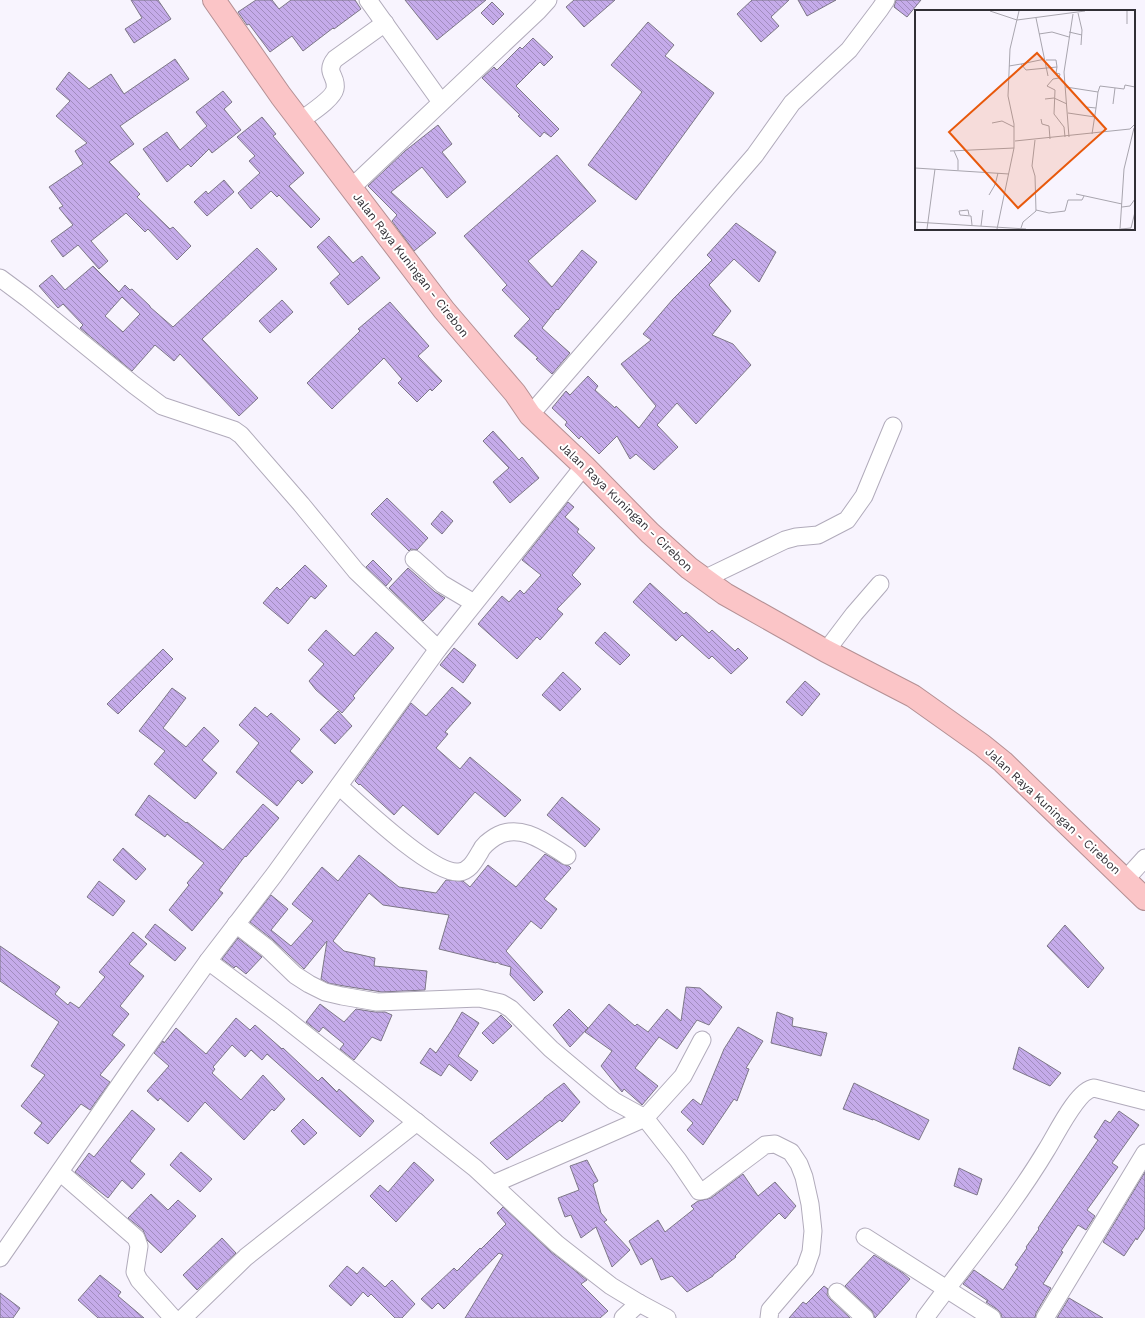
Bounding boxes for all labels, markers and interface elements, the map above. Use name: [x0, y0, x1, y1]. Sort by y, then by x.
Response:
inset map: [915, 10, 1135, 230]
street label: Jalan Raya Kuningan - Cirebon: [350, 190, 472, 340]
street label: Jalan Raya Kuningan - Cirebon: [557, 440, 695, 574]
street label: Jalan Raya Kuningan - Cirebon: [983, 745, 1123, 877]

